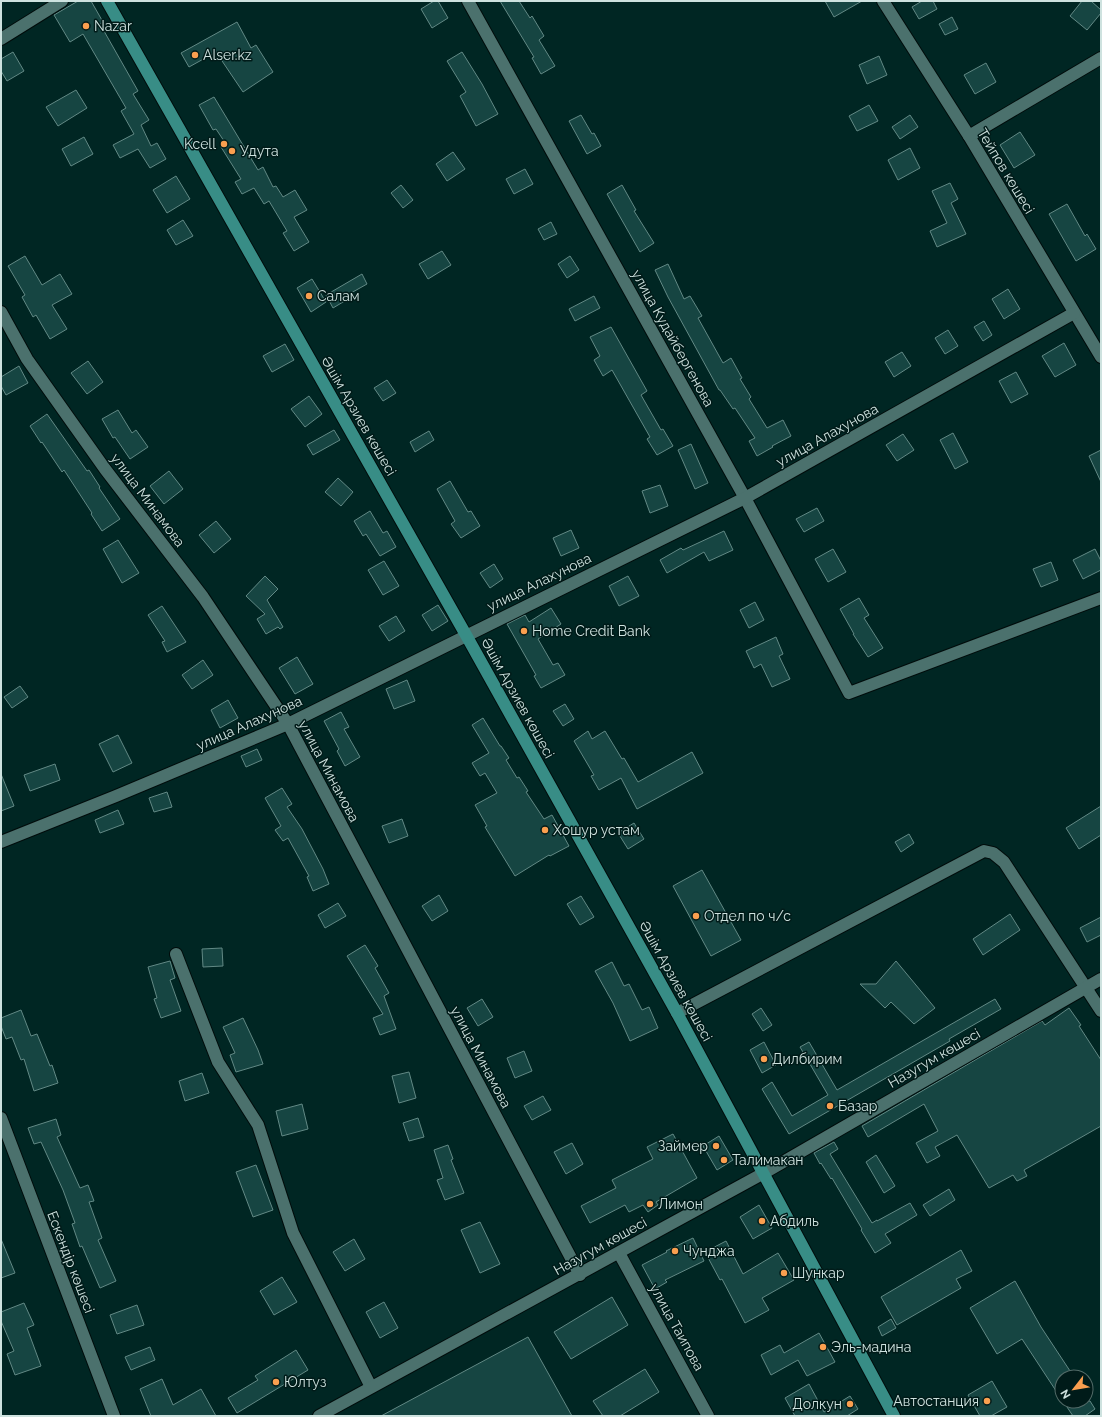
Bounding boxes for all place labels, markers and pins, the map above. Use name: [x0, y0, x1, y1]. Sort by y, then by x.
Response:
place label: Nazar: [94, 18, 132, 34]
marker: Nazar: [81, 21, 91, 31]
place label: Alser.kz: [203, 47, 252, 63]
marker: Alser.kz: [190, 50, 200, 60]
place label: Kcell: [184, 136, 216, 152]
marker: Kcell: [219, 139, 229, 149]
place label: Удута: [240, 143, 279, 159]
marker: Удута: [227, 146, 237, 156]
place label: Салам: [317, 288, 360, 304]
marker: Салам: [304, 291, 314, 301]
place label: Home Credit Bank: [532, 623, 651, 639]
marker: Home Credit Bank: [519, 626, 529, 636]
place label: Хошур устам: [553, 822, 640, 838]
marker: Хошур устам: [540, 825, 550, 835]
place label: Отдел по ч/с: [704, 908, 791, 924]
marker: Отдел по ч/с: [691, 911, 701, 921]
place label: Дилбирим: [772, 1051, 842, 1067]
marker: Дилбирим: [759, 1054, 769, 1064]
place label: Базар: [838, 1098, 878, 1114]
marker: Базар: [825, 1101, 835, 1111]
place label: Займер: [658, 1138, 708, 1154]
marker: Займер: [711, 1141, 721, 1151]
place label: Талимакан: [732, 1152, 803, 1168]
marker: Талимакан: [719, 1155, 729, 1165]
place label: Лимон: [658, 1196, 703, 1212]
marker: Лимон: [645, 1199, 655, 1209]
place label: Абдиль: [770, 1213, 819, 1229]
marker: Абдиль: [757, 1216, 767, 1226]
place label: Чунджа: [683, 1243, 735, 1259]
marker: Чунджа: [670, 1246, 680, 1256]
place label: Шункар: [792, 1265, 845, 1281]
marker: Шункар: [779, 1268, 789, 1278]
place label: Эль-мадина: [831, 1339, 911, 1355]
marker: Эль-мадина: [818, 1342, 828, 1352]
place label: Юлтуз: [284, 1374, 326, 1390]
marker: Юлтуз: [271, 1377, 281, 1387]
place label: Автостанция: [893, 1393, 979, 1409]
place label: Долкун: [792, 1396, 842, 1412]
marker: Автостанция: [982, 1396, 992, 1406]
marker: Долкун: [845, 1399, 855, 1409]

